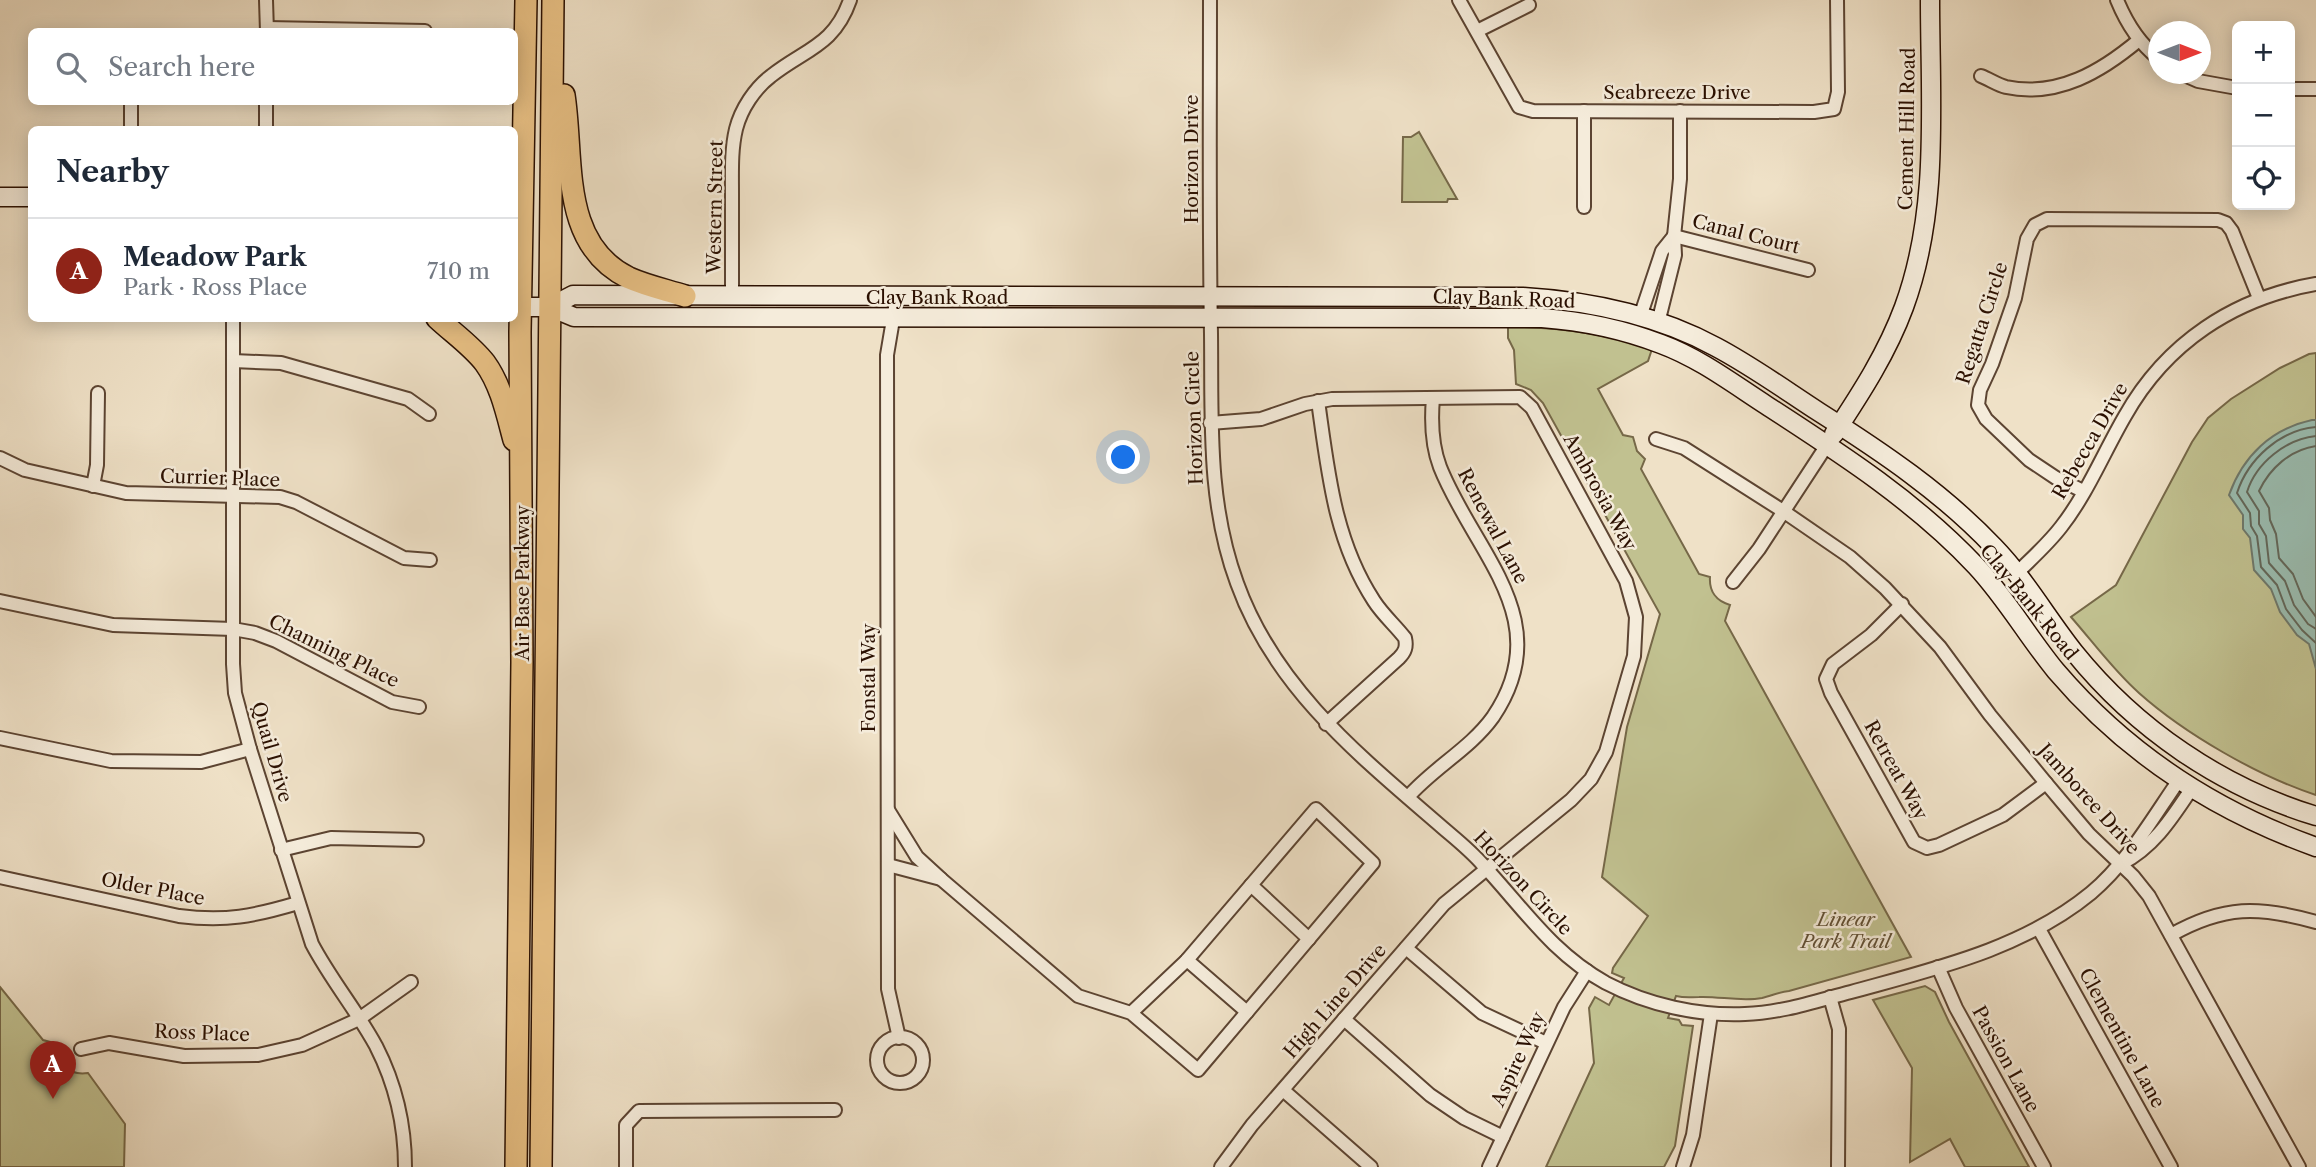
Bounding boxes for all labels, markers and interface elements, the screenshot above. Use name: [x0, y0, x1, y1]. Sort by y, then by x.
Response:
north arrow: [2148, 21, 2211, 84]
map controls: [2232, 21, 2295, 210]
button: +: [2232, 21, 2295, 84]
search box: [28, 28, 518, 105]
street label: Cement Hill Road: [1894, 47, 1920, 211]
icon: search: [52, 48, 90, 86]
text: Search here: [108, 51, 255, 83]
street label: Seabreeze Drive: [1603, 81, 1751, 104]
button: −: [2232, 84, 2295, 147]
street label: Horizon Drive: [1180, 94, 1203, 224]
street label: Western Street: [702, 139, 728, 275]
button: locate: [2232, 147, 2295, 210]
text: Nearby: [56, 153, 169, 190]
street label: Canal Court: [1690, 210, 1802, 259]
text: Meadow Park: [123, 241, 306, 273]
text: A: [70, 257, 88, 285]
text: 710 m: [427, 257, 490, 285]
street label: Regatta Circle: [1951, 259, 2013, 387]
text: Park · Ross Place: [123, 273, 307, 301]
street label: Clay Bank Road: [1432, 285, 1576, 313]
street label: Clay Bank Road: [866, 286, 1009, 309]
street label: Horizon Circle: [1180, 351, 1208, 485]
street label: Rebecca Drive: [2047, 379, 2133, 503]
street label: Ambrosia Way: [1558, 429, 1642, 555]
your location: [1106, 440, 1140, 474]
street label: Currier Place: [159, 464, 281, 492]
street label: Renewal Lane: [1453, 464, 1533, 588]
street label: Air Base Parkway: [511, 505, 534, 662]
street label: Clay Bank Road: [1975, 539, 2083, 665]
street label: Channing Place: [265, 610, 403, 692]
street label: Fonstal Way: [857, 623, 880, 733]
street label: Quail Drive: [247, 699, 297, 805]
street label: Retreat Way: [1859, 716, 1933, 824]
street label: Jamboree Drive: [2031, 737, 2145, 859]
street label: Horizon Circle: [1469, 826, 1577, 940]
street label: Older Place: [99, 868, 207, 910]
park label: Linear Park Trail: [1799, 908, 1893, 953]
street label: High Line Drive: [1279, 939, 1391, 1063]
street label: Clementine Lane: [2074, 964, 2170, 1112]
street label: Passion Lane: [1967, 1002, 2045, 1116]
street label: Aspire Way: [1486, 1008, 1550, 1111]
street label: Ross Place: [154, 1020, 250, 1046]
pin: A: [30, 1041, 76, 1099]

